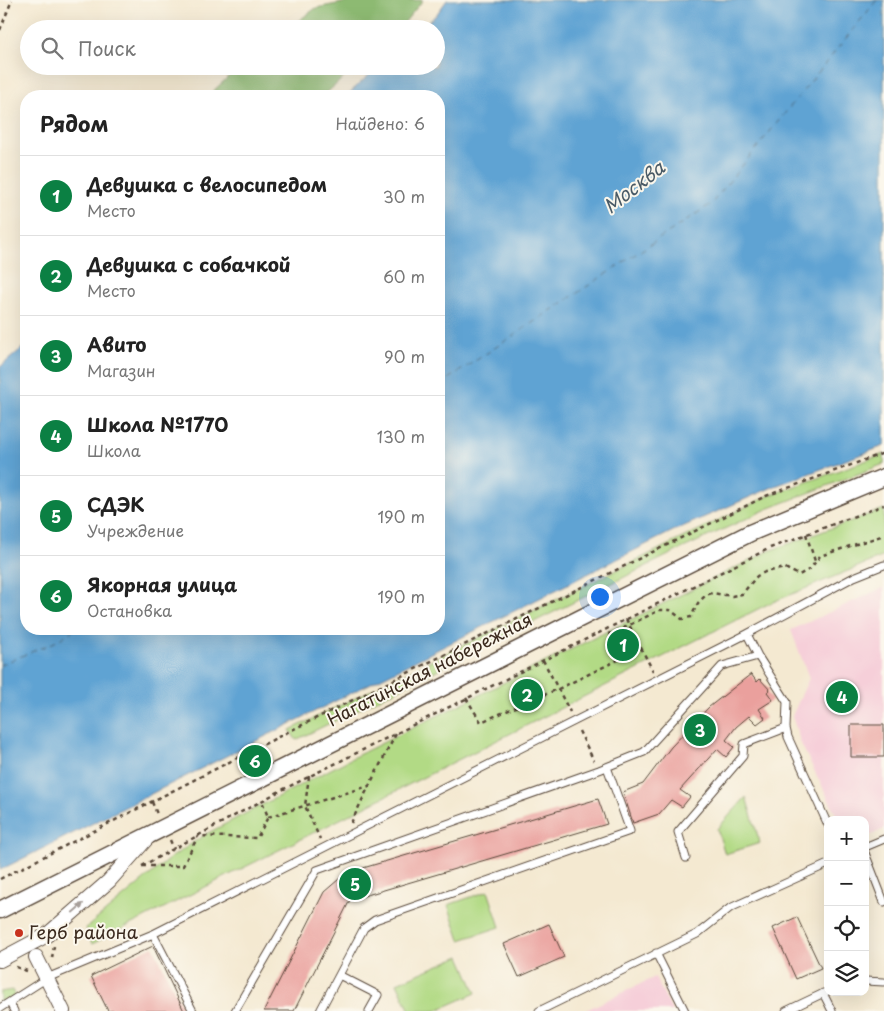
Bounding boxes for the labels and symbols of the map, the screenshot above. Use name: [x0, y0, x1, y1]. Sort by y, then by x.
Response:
water label: Москва: [597, 153, 671, 219]
your location: [587, 584, 613, 610]
street label: Нагатинская набережная: [322, 605, 537, 732]
pin: 1: [607, 626, 639, 664]
pin: 2: [511, 676, 543, 714]
pin: 4: [826, 678, 858, 716]
pin: 3: [684, 711, 716, 749]
pin: 6: [239, 742, 271, 780]
pin: 5: [339, 865, 371, 903]
one-way arrow: [72, 902, 84, 914]
place label: Герб района: [29, 918, 139, 945]
marker: Герб района: [13, 927, 25, 939]

